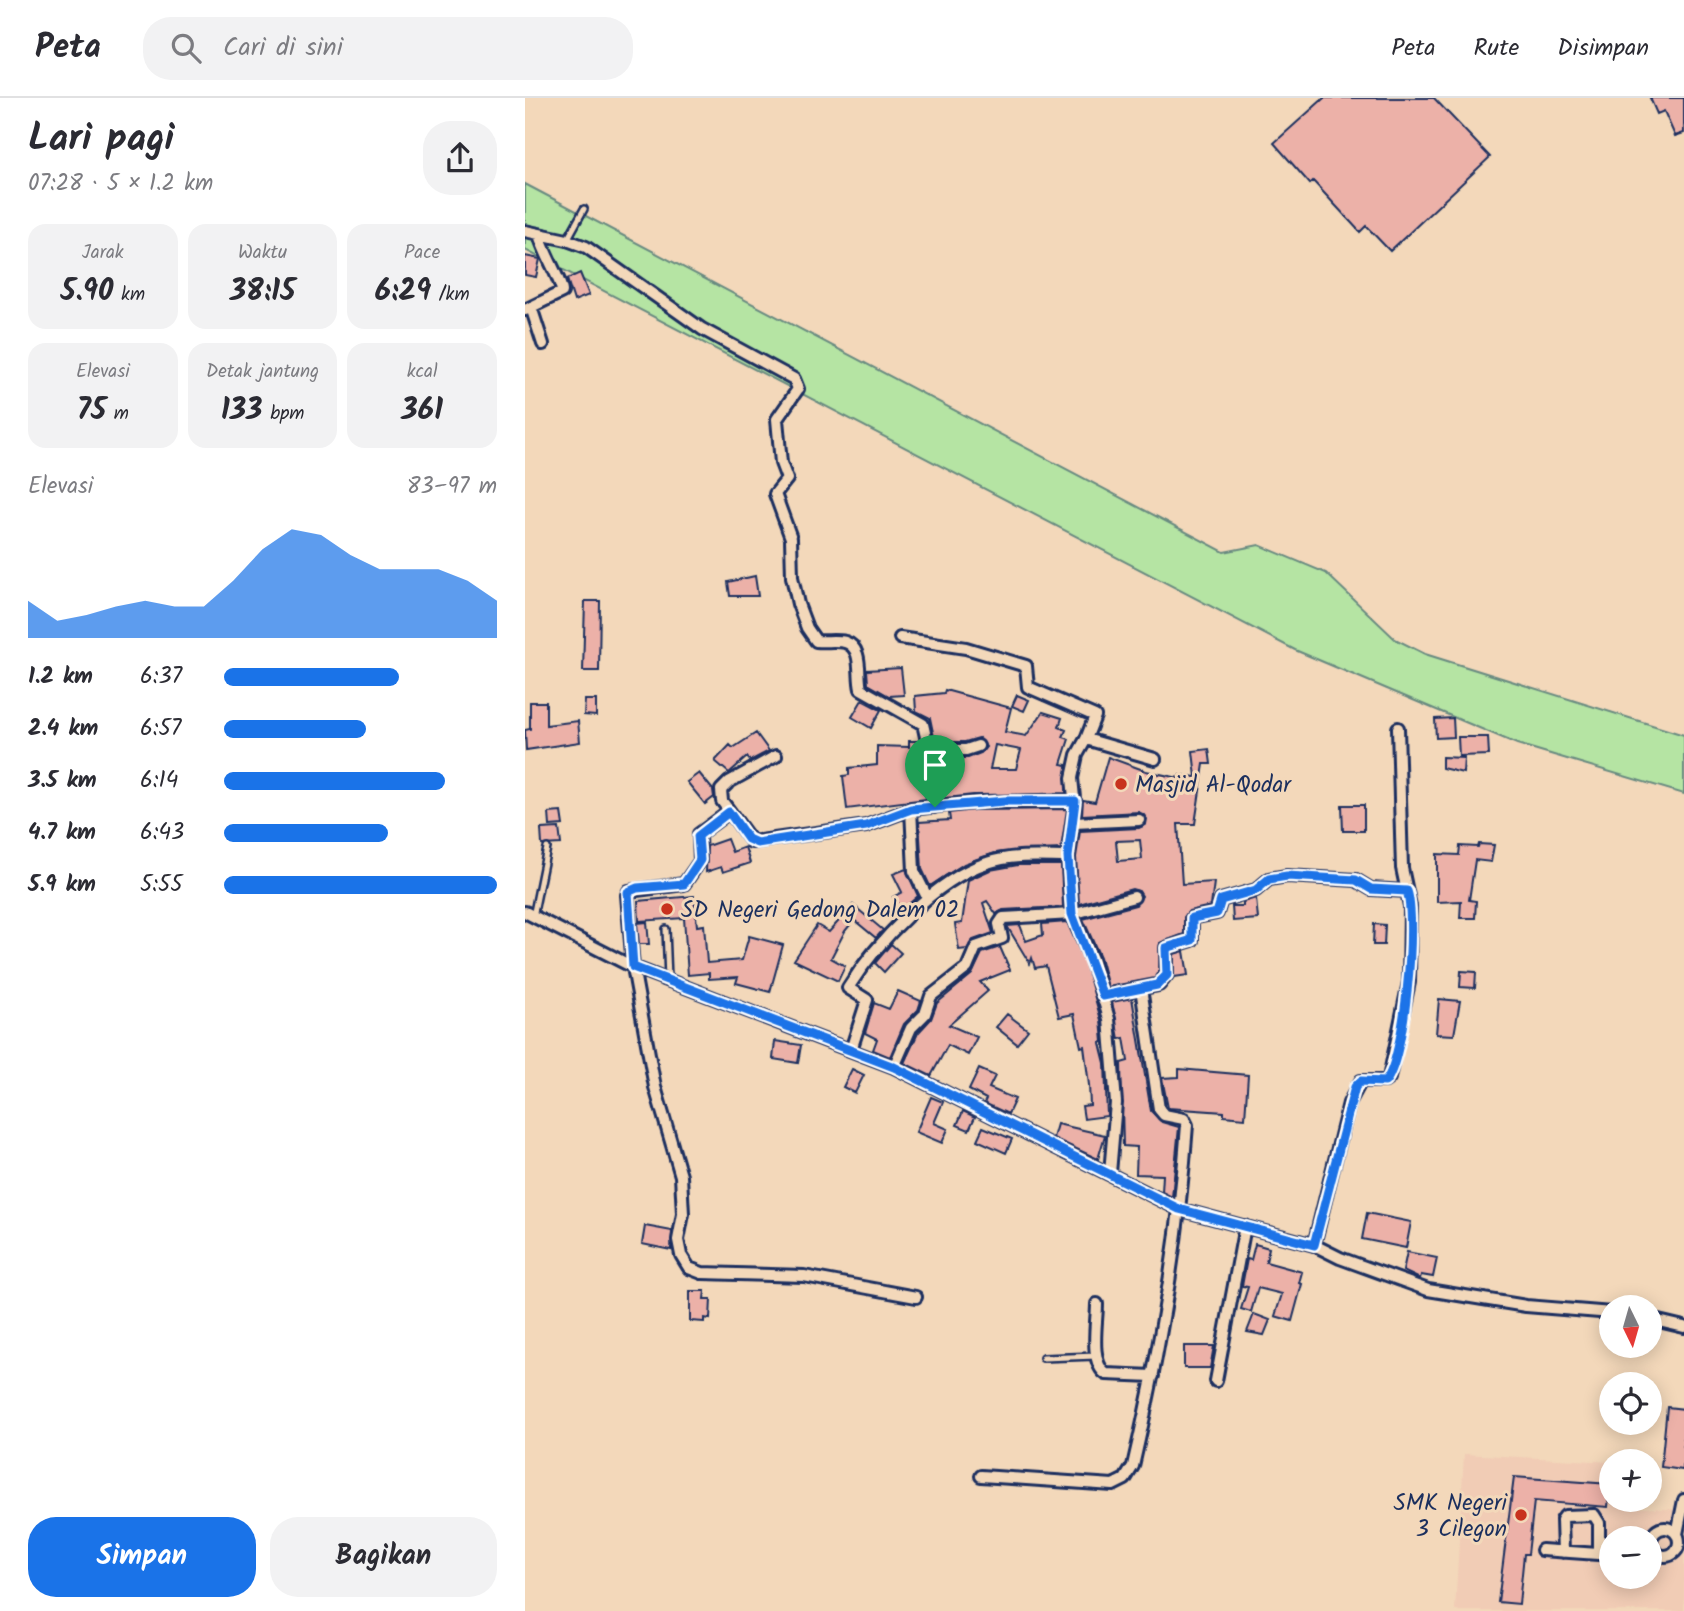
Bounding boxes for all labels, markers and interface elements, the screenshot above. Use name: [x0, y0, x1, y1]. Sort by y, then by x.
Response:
search box: [143, 17, 633, 80]
text: Peta: [35, 22, 101, 75]
text: Cari di sini: [223, 27, 343, 69]
icon: search: [167, 29, 205, 67]
text: Peta: [1391, 29, 1436, 68]
text: Rute: [1474, 29, 1519, 68]
text: Disimpan: [1557, 29, 1649, 68]
text: Lari pagi: [28, 110, 174, 170]
button: share: [423, 121, 497, 195]
text: 07:28 · 5 × 1.2 km: [28, 166, 213, 202]
text: Jarak: [82, 238, 124, 268]
text: Waktu: [238, 238, 287, 268]
text: Pace: [404, 238, 440, 268]
text: 5.90: [61, 268, 113, 316]
text: 38:15: [230, 268, 295, 316]
text: 6:29: [375, 268, 431, 316]
text: km: [113, 280, 145, 310]
text: /km: [431, 280, 470, 310]
text: Elevasi: [76, 357, 130, 387]
text: Detak jantung: [206, 357, 319, 387]
text: kcal: [407, 357, 438, 387]
text: 75: [77, 387, 106, 435]
text: 133: [221, 387, 263, 435]
text: 361: [401, 387, 443, 435]
text: m: [106, 399, 129, 429]
text: bpm: [263, 399, 304, 429]
text: Elevasi: [28, 469, 93, 505]
text: 83–97 m: [407, 469, 497, 505]
text: 1.2 km: [28, 659, 93, 695]
text: 6:37: [140, 659, 182, 695]
text: 2.4 km: [28, 711, 98, 747]
text: 6:57: [140, 711, 181, 747]
pin: [905, 735, 965, 807]
icon: arrive: [916, 746, 954, 784]
text: 3.5 km: [28, 763, 97, 799]
text: 6:14: [140, 763, 178, 799]
place label: Masjid Al-Qodar: [1135, 768, 1292, 804]
marker: Masjid Al-Qodar: [1113, 776, 1129, 792]
text: 4.7 km: [28, 815, 96, 851]
text: 6:43: [140, 815, 184, 851]
text: 5.9 km: [28, 867, 96, 903]
text: 5:55: [140, 867, 183, 903]
place label: SD Negeri Gedong Dalem 02: [681, 893, 959, 929]
marker: SD Negeri Gedong Dalem 02: [659, 901, 675, 917]
north arrow: [1599, 1295, 1663, 1358]
map controls: [1599, 1295, 1662, 1589]
button: locate: [1599, 1372, 1662, 1435]
button: +: [1599, 1449, 1662, 1512]
place label: SMK Negeri 3 Cilegon: [1394, 1486, 1509, 1548]
marker: SMK Negeri 3 Cilegon: [1513, 1507, 1529, 1523]
button: Simpan: [28, 1517, 256, 1597]
button: Bagikan: [270, 1517, 497, 1597]
button: −: [1599, 1526, 1662, 1589]

